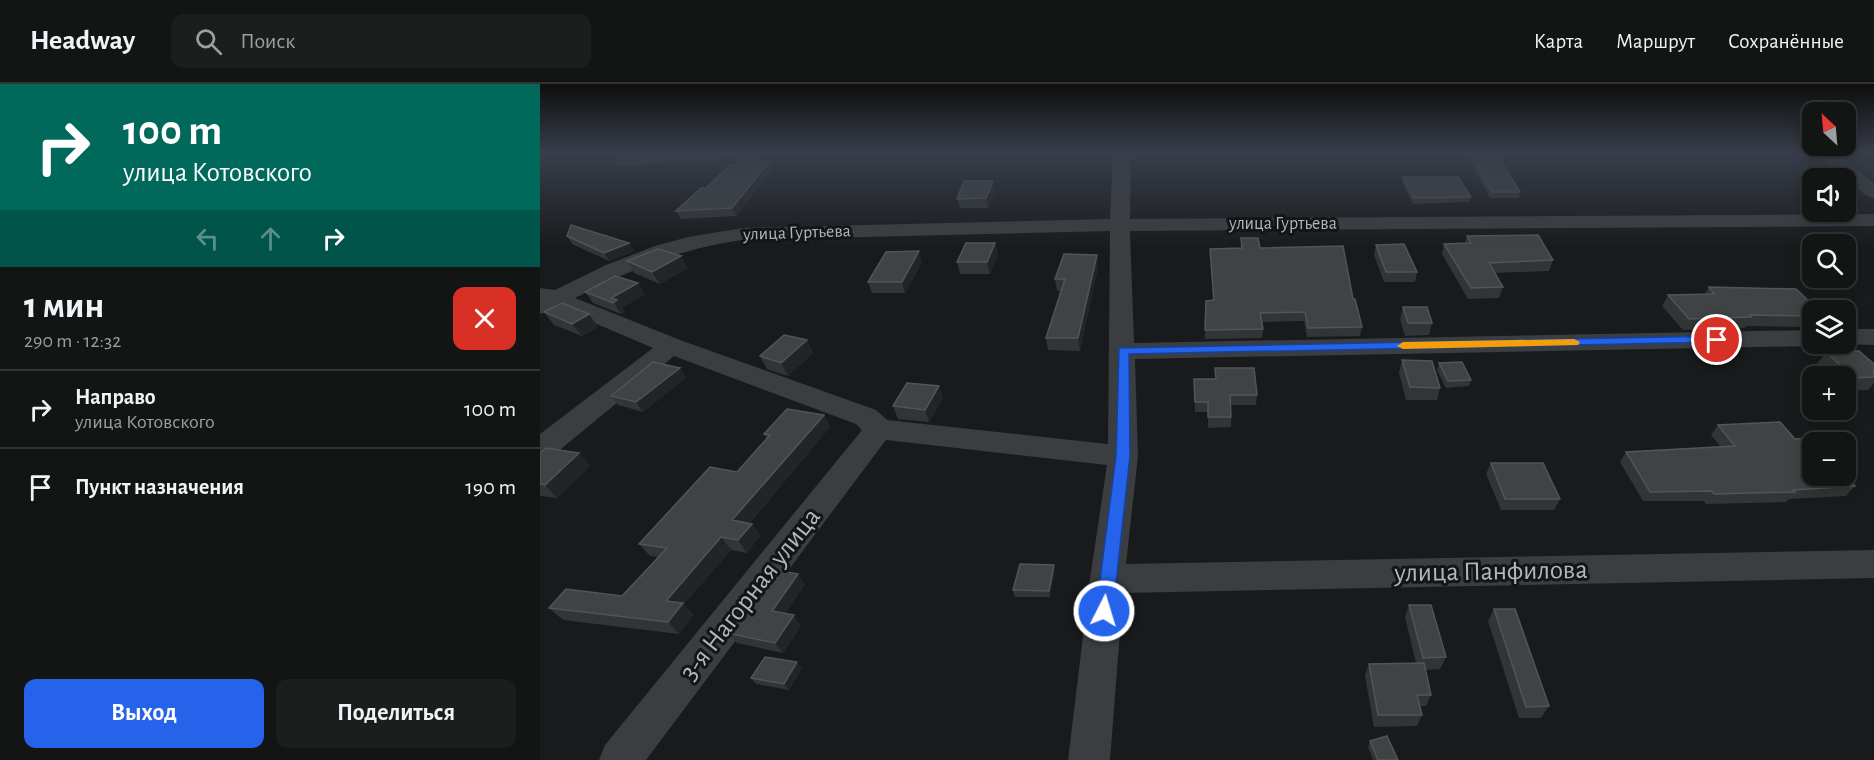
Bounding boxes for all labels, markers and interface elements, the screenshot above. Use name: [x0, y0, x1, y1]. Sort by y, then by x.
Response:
search box: [171, 14, 591, 68]
icon: search: [192, 25, 225, 58]
text: Headway: [30, 27, 135, 55]
text: Поиск: [240, 30, 295, 52]
text: Карта: [1534, 31, 1583, 52]
text: Маршрут: [1616, 31, 1695, 52]
text: Сохранённые: [1728, 31, 1844, 52]
north arrow: [1802, 102, 1856, 156]
map controls: [1802, 102, 1856, 486]
icon: right: [24, 108, 102, 186]
text: 100 m: [123, 110, 222, 152]
text: улица Котовского: [123, 159, 312, 186]
button: sound: [1802, 168, 1856, 222]
street label: улица Гуртьева: [1228, 215, 1337, 233]
icon: left: [191, 222, 224, 255]
icon: ahead: [254, 222, 287, 255]
icon: right: [317, 222, 350, 255]
street label: улица Гуртьева: [742, 222, 851, 244]
button: search: [1802, 234, 1856, 288]
button: close: [453, 287, 516, 350]
text: 1 мин: [24, 288, 104, 324]
button: layers: [1802, 300, 1856, 354]
pin: [1691, 314, 1742, 365]
icon: arrive: [1700, 323, 1733, 356]
text: 290 m · 12:32: [24, 331, 121, 351]
button: +: [1802, 366, 1856, 420]
text: Направо: [75, 386, 156, 408]
icon: right: [24, 393, 57, 426]
text: 100 m: [464, 398, 516, 420]
text: улица Котовского: [75, 412, 215, 432]
button: −: [1802, 432, 1856, 486]
icon: arrive: [24, 471, 57, 504]
text: Пункт назначения: [75, 476, 244, 498]
text: 190 m: [465, 476, 516, 498]
street label: 3-я Нагорная улица: [675, 503, 826, 686]
street label: улица Панфилова: [1393, 556, 1588, 587]
position arrow: [1072, 579, 1136, 643]
button: Выход: [24, 679, 264, 748]
button: Поделиться: [276, 679, 516, 748]

